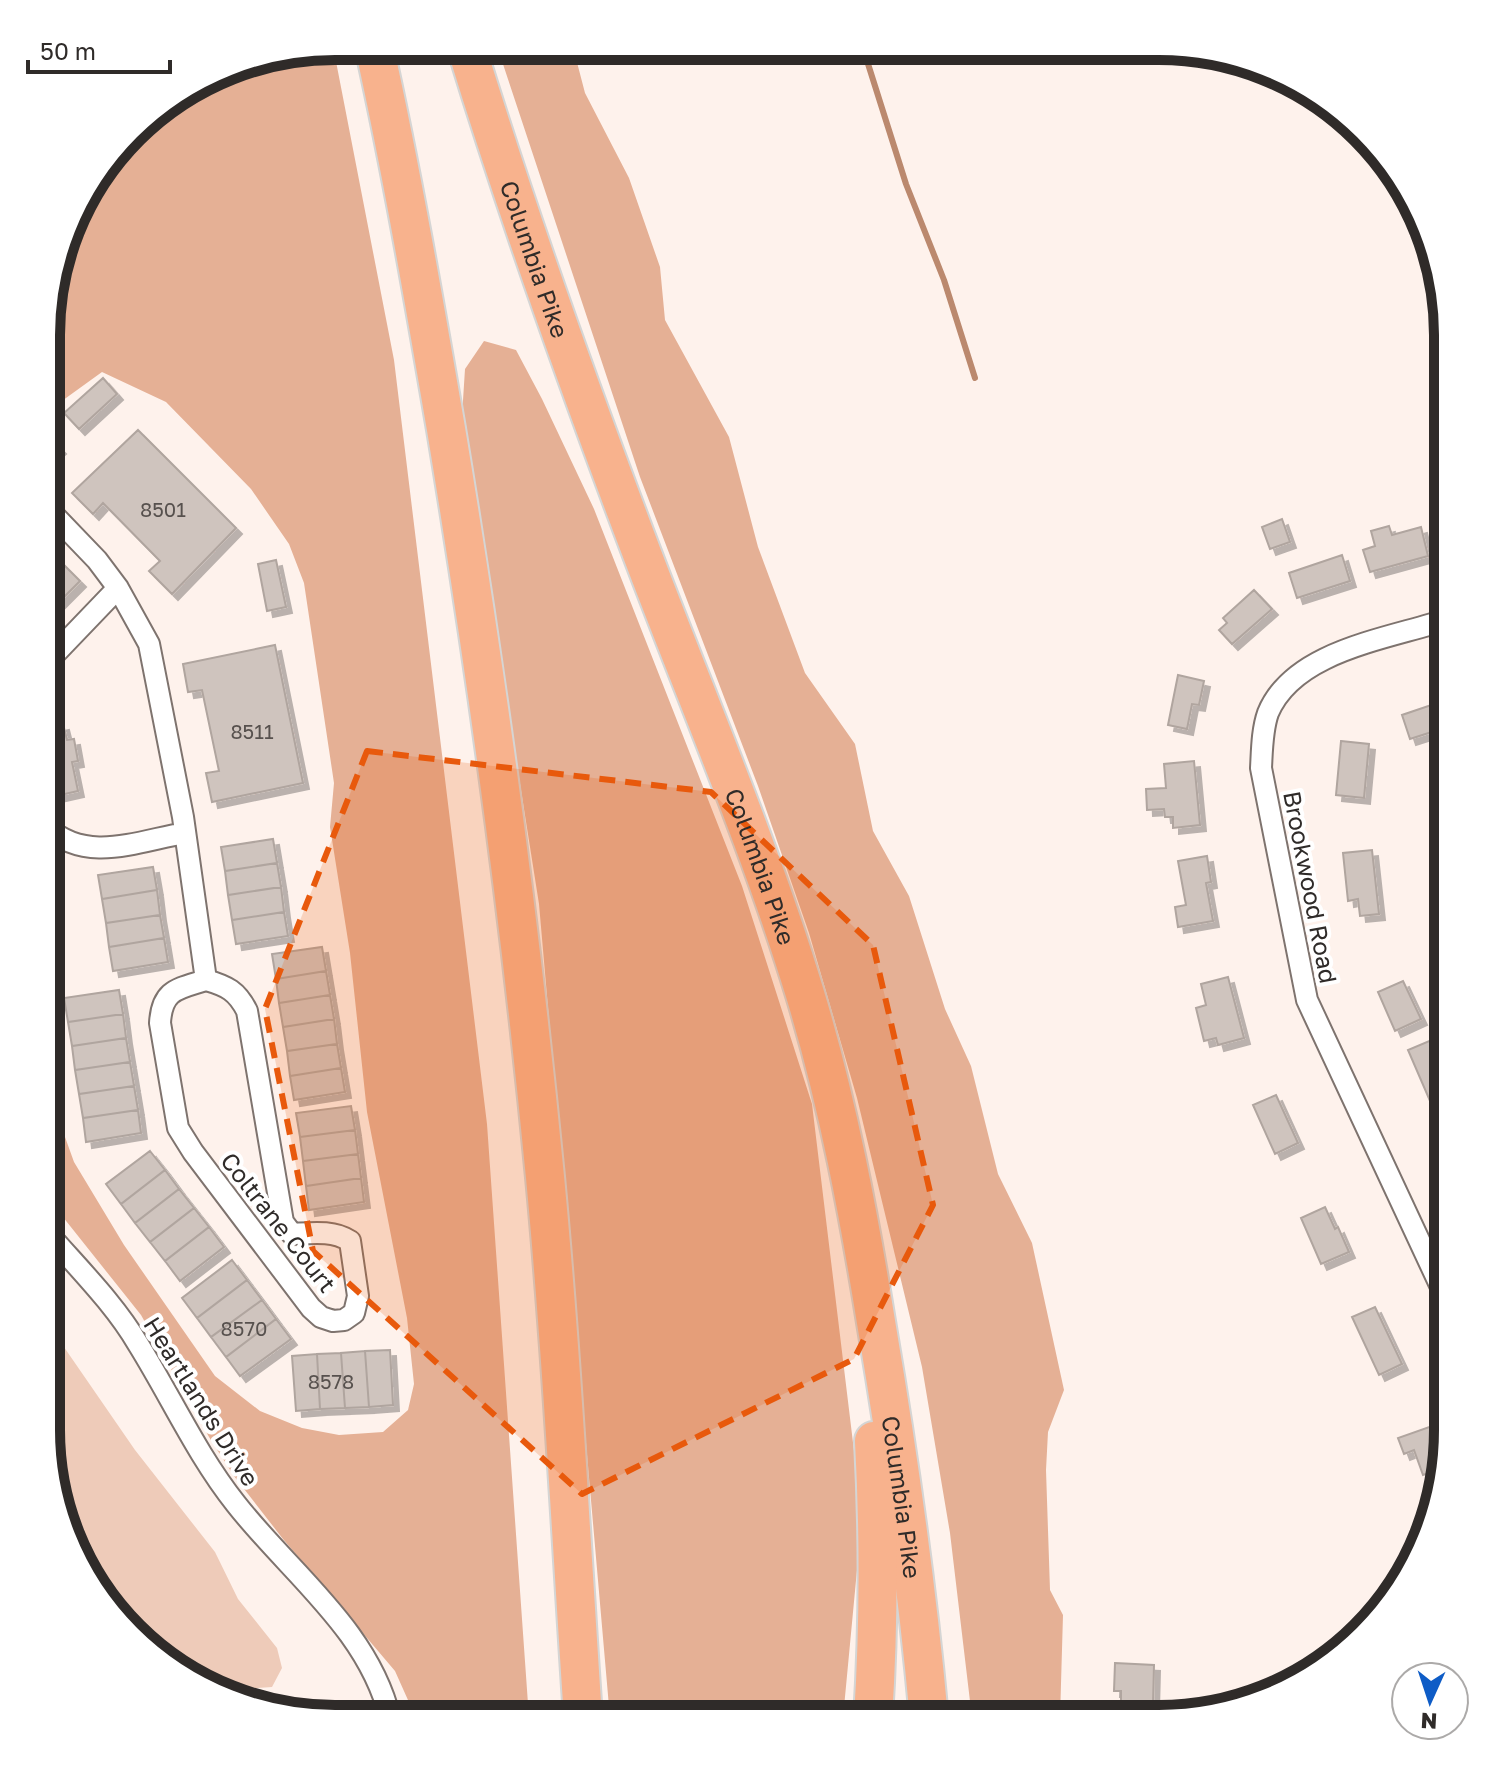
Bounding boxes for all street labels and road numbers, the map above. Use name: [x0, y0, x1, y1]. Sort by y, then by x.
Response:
street label: Columbia Pike: [495, 177, 576, 341]
street label: Columbia Pike: [720, 784, 803, 948]
street label: Brookwood Road: [1278, 788, 1344, 986]
street label: Coltrane Court: [215, 1146, 343, 1298]
street label: Heartlands Drive: [138, 1311, 266, 1491]
street label: Columbia Pike: [877, 1414, 928, 1580]

